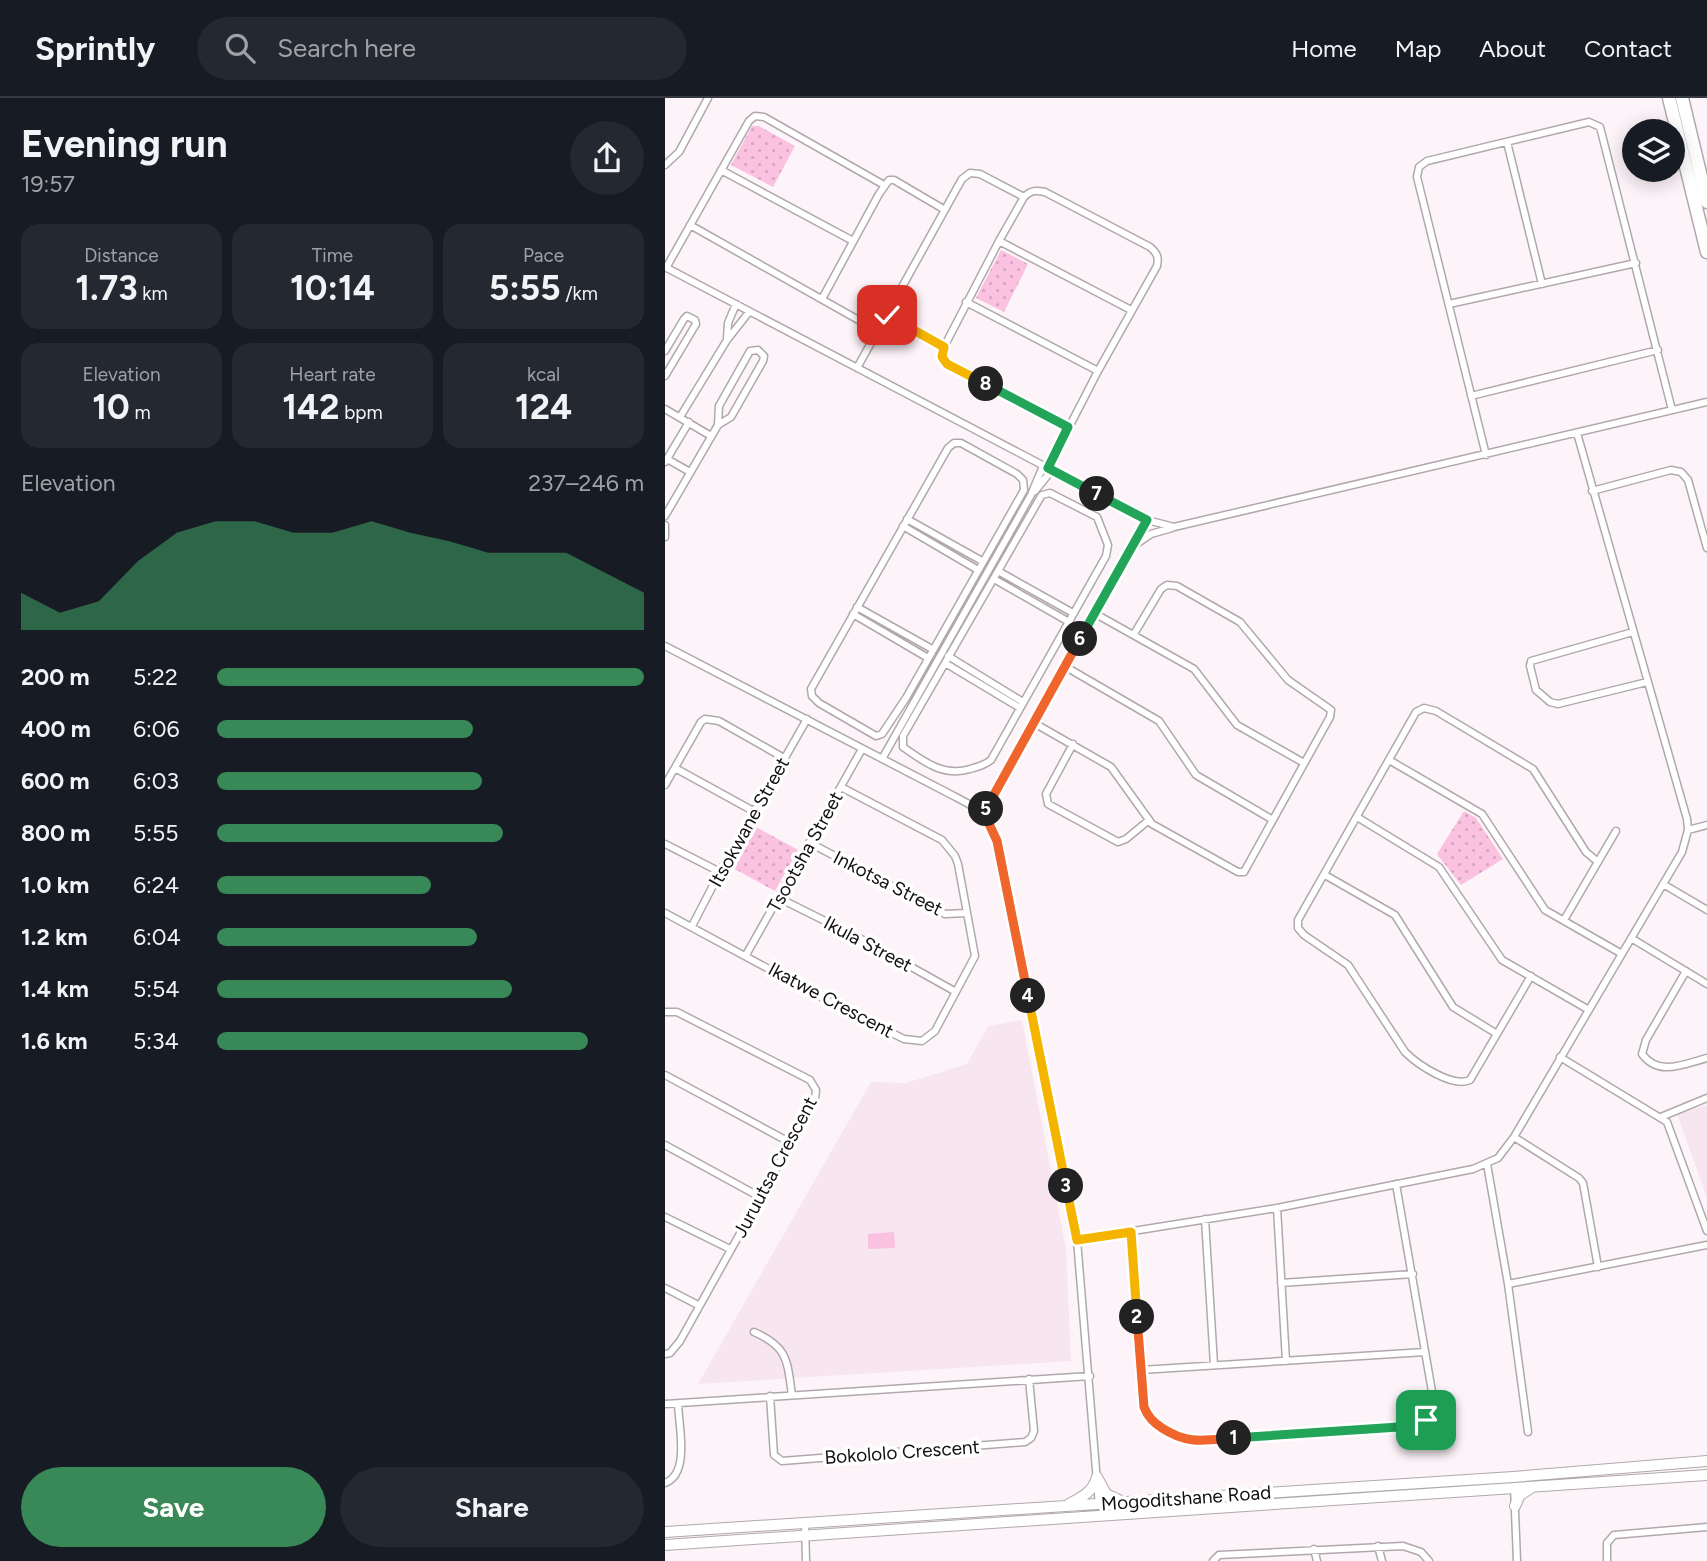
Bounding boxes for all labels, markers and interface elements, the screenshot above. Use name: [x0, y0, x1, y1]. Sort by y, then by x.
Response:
search box: [197, 17, 687, 80]
text: Sprintly: [35, 29, 155, 68]
icon: search: [221, 29, 259, 67]
text: Search here: [277, 32, 416, 64]
text: Home: [1291, 34, 1357, 63]
text: Map: [1395, 34, 1441, 63]
text: About: [1479, 34, 1546, 63]
text: Contact: [1584, 34, 1672, 63]
map controls: [1622, 119, 1685, 182]
button: layers: [1622, 119, 1685, 182]
text: Evening run: [21, 121, 228, 167]
button: share: [570, 121, 644, 195]
text: 19:57: [21, 170, 75, 198]
text: Distance: [84, 244, 159, 267]
text: Time: [312, 244, 353, 267]
text: Pace: [523, 244, 564, 267]
text: 1.73: [75, 267, 138, 309]
text: 10:14: [290, 267, 375, 309]
text: 5:55: [489, 267, 561, 309]
text: km: [138, 282, 168, 305]
text: /km: [561, 282, 598, 305]
pin: [857, 285, 917, 345]
icon: check: [868, 296, 906, 334]
text: Elevation: [82, 363, 161, 386]
text: Heart rate: [289, 363, 376, 386]
text: kcal: [527, 363, 560, 386]
pin: 8: [969, 366, 1003, 402]
text: 8: [980, 372, 991, 395]
text: 10: [92, 386, 130, 428]
text: 142: [282, 386, 339, 428]
text: 124: [515, 386, 572, 428]
text: m: [130, 401, 151, 424]
text: bpm: [339, 401, 383, 424]
text: Elevation: [21, 469, 116, 497]
text: 237–246 m: [528, 469, 644, 497]
pin: 7: [1079, 476, 1115, 512]
text: 7: [1091, 482, 1102, 505]
pin: 6: [1063, 622, 1097, 656]
text: 6: [1074, 627, 1085, 650]
text: 200 m: [21, 663, 90, 691]
text: 5:22: [133, 663, 178, 691]
text: 400 m: [21, 715, 91, 743]
text: 6:06: [133, 715, 180, 743]
street label: Itsokwane Street: [704, 753, 794, 891]
text: 600 m: [21, 767, 90, 795]
text: 6:03: [133, 767, 179, 795]
street label: Tsootsha Street: [762, 788, 848, 916]
pin: 5: [969, 792, 1003, 826]
text: 5: [980, 797, 991, 820]
text: 800 m: [21, 819, 90, 847]
text: 5:55: [133, 819, 179, 847]
street label: Inkotsa Street: [830, 846, 946, 920]
text: 1.0 km: [21, 871, 89, 899]
text: 6:24: [133, 871, 179, 899]
street label: Ikula Street: [820, 911, 916, 977]
text: 1.2 km: [21, 923, 88, 951]
text: 6:04: [133, 923, 181, 951]
street label: Ikatwe Crescent: [764, 957, 898, 1043]
text: 1.4 km: [21, 975, 89, 1003]
text: 5:54: [133, 975, 180, 1003]
pin: 4: [1011, 978, 1045, 1014]
text: 4: [1021, 984, 1034, 1007]
text: 1.6 km: [21, 1027, 88, 1055]
text: 5:34: [133, 1027, 179, 1055]
street label: Juruutsa Crescent: [728, 1093, 822, 1241]
pin: 3: [1049, 1168, 1083, 1204]
text: 3: [1060, 1174, 1071, 1197]
pin: 2: [1119, 1300, 1155, 1334]
text: 2: [1131, 1305, 1142, 1328]
pin: [1396, 1390, 1456, 1450]
icon: arrive: [1407, 1401, 1445, 1439]
pin: 1: [1217, 1420, 1251, 1456]
text: 1: [1229, 1426, 1238, 1449]
street label: Bokololo Crescent: [824, 1435, 980, 1469]
button: Save: [21, 1467, 326, 1547]
button: Share: [340, 1467, 644, 1547]
street label: Mogoditshane Road: [1100, 1481, 1272, 1515]

